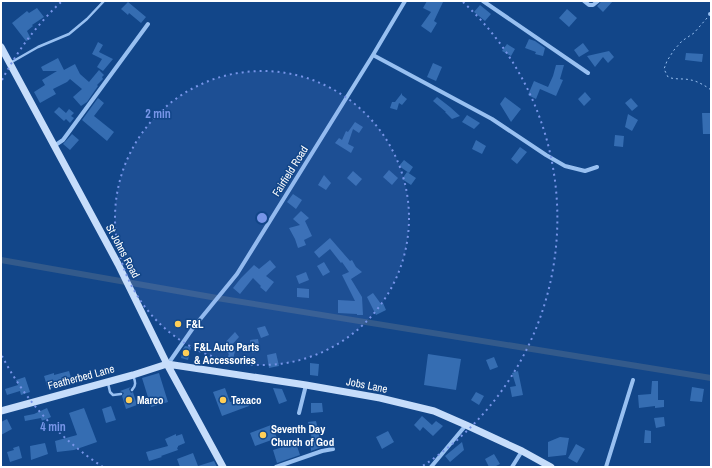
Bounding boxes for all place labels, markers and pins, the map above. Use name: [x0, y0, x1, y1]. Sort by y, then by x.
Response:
centre of rings: [255, 211, 269, 225]
place label: F&L: [186, 317, 204, 331]
marker: F&L: [173, 319, 183, 329]
place label: F&L Auto Parts & Accessories: [194, 340, 259, 367]
marker: F&L Auto Parts & Accessories: [181, 348, 191, 358]
place label: Marco: [137, 393, 164, 407]
place label: Texaco: [231, 393, 262, 407]
marker: Marco: [124, 395, 134, 405]
marker: Texaco: [218, 395, 228, 405]
place label: Seventh Day Church of God: [271, 422, 334, 449]
marker: Seventh Day Church of God: [258, 430, 268, 440]

